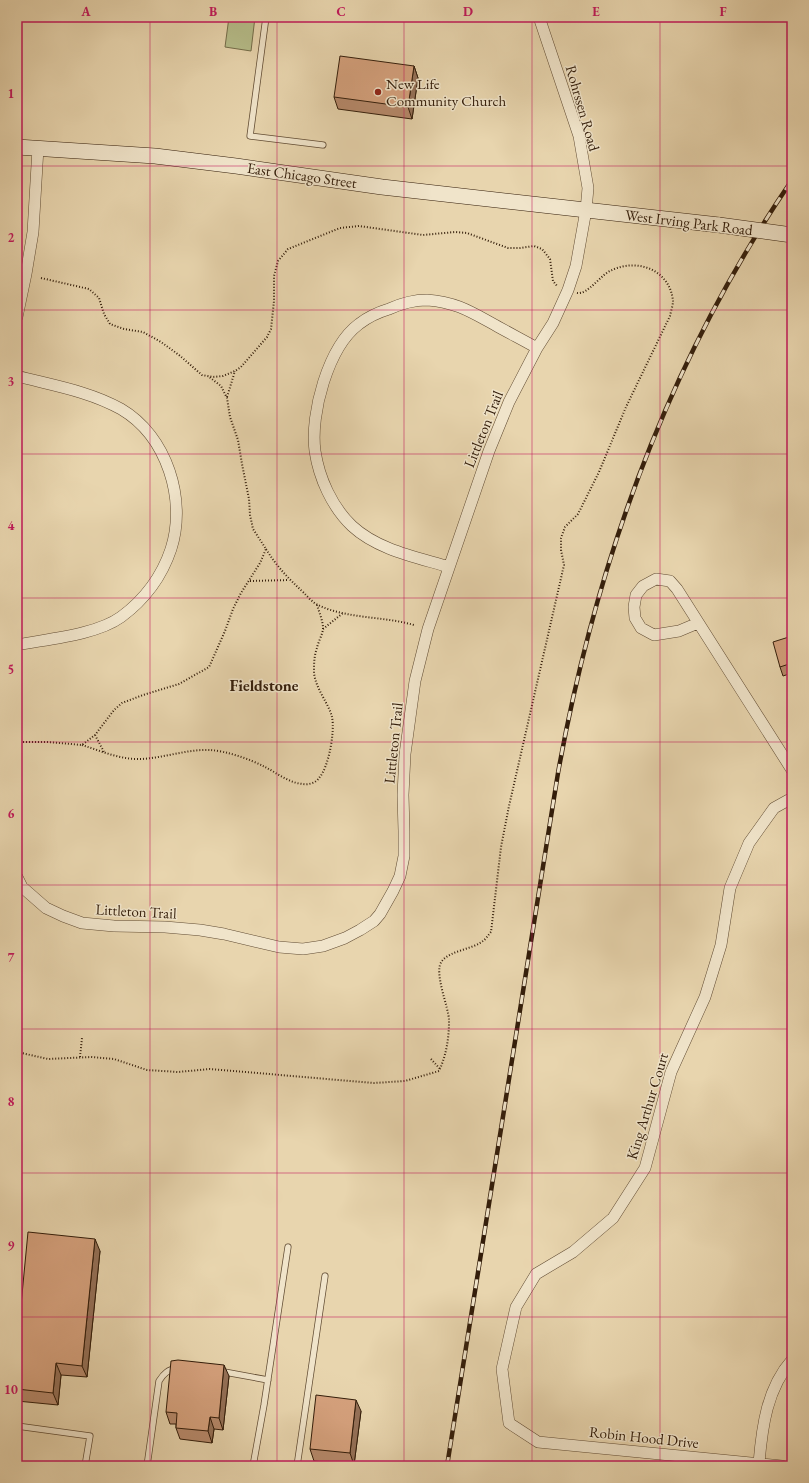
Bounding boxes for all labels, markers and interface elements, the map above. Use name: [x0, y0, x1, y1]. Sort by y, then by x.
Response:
text: A: [80, 3, 91, 20]
text: B: [209, 3, 217, 20]
text: C: [336, 3, 346, 20]
text: D: [463, 3, 473, 20]
text: E: [592, 3, 600, 20]
text: F: [719, 3, 727, 20]
street label: Rohrssen Road: [562, 63, 604, 154]
place label: New Life Community Church: [386, 74, 507, 110]
text: 1: [8, 85, 15, 102]
marker: New Life Community Church: [373, 87, 383, 97]
street label: East Chicago Street: [246, 158, 358, 192]
street label: West Irving Park Road: [624, 205, 754, 239]
text: 2: [8, 229, 15, 246]
text: 3: [8, 373, 15, 390]
street label: Littleton Trail: [459, 387, 507, 470]
text: 4: [8, 517, 15, 534]
text: 5: [8, 661, 14, 678]
district label: Fieldstone: [230, 675, 299, 696]
street label: Littleton Trail: [379, 701, 407, 784]
text: 6: [8, 805, 15, 822]
street label: Littleton Trail: [95, 899, 177, 923]
text: 7: [8, 949, 15, 966]
street label: King Arthur Court: [622, 1050, 672, 1162]
text: 8: [8, 1093, 15, 1110]
text: 9: [8, 1237, 15, 1254]
text: 10: [4, 1381, 18, 1398]
street label: Robin Hood Drive: [588, 1422, 700, 1452]

